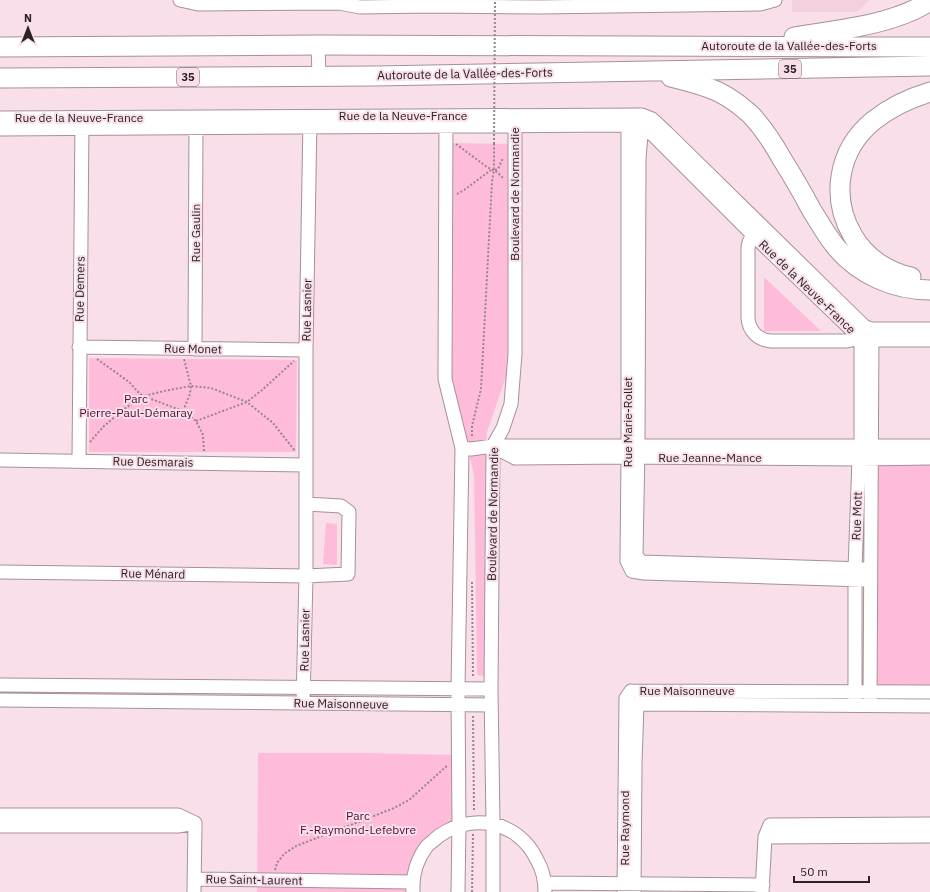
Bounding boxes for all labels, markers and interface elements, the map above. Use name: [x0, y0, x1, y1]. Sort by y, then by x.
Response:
north arrow: [8, 8, 48, 48]
text: N: [24, 11, 32, 25]
street label: Autoroute de la Vallée-des-Forts: [701, 38, 877, 53]
road number: 35: [779, 60, 801, 78]
street label: Autoroute de la Vallée-des-Forts: [377, 64, 553, 83]
road number: 35: [177, 68, 199, 86]
street label: Rue de la Neuve-France: [339, 108, 468, 123]
street label: Rue de la Neuve-France: [15, 110, 144, 125]
street label: Boulevard de Normandie: [507, 127, 522, 261]
street label: Rue Gaulin: [188, 204, 203, 262]
street label: Rue de la Neuve-France: [756, 237, 859, 337]
street label: Rue Demers: [71, 256, 88, 322]
street label: Rue Lasnier: [298, 278, 315, 342]
street label: Rue Monet: [164, 340, 222, 357]
street label: Rue Marie-Rollet: [620, 377, 635, 467]
park label: Parc Pierre-Paul-Démaray: [79, 391, 193, 420]
street label: Boulevard de Normandie: [484, 447, 501, 581]
street label: Rue Jeanne-Mance: [658, 450, 762, 465]
street label: Rue Desmarais: [112, 453, 194, 470]
street label: Rue Mott: [848, 491, 865, 541]
street label: Rue Ménard: [120, 565, 186, 582]
street label: Rue Lasnier: [296, 608, 313, 672]
street label: Rue Maisonneuve: [639, 683, 735, 698]
street label: Rue Maisonneuve: [293, 695, 389, 712]
street label: Rue Raymond: [617, 791, 632, 865]
park label: Parc F.-Raymond-Lefebvre: [300, 808, 416, 837]
scale bar: [794, 858, 869, 884]
text: 50 m: [800, 864, 828, 879]
street label: Rue Saint-Laurent: [205, 871, 303, 888]

